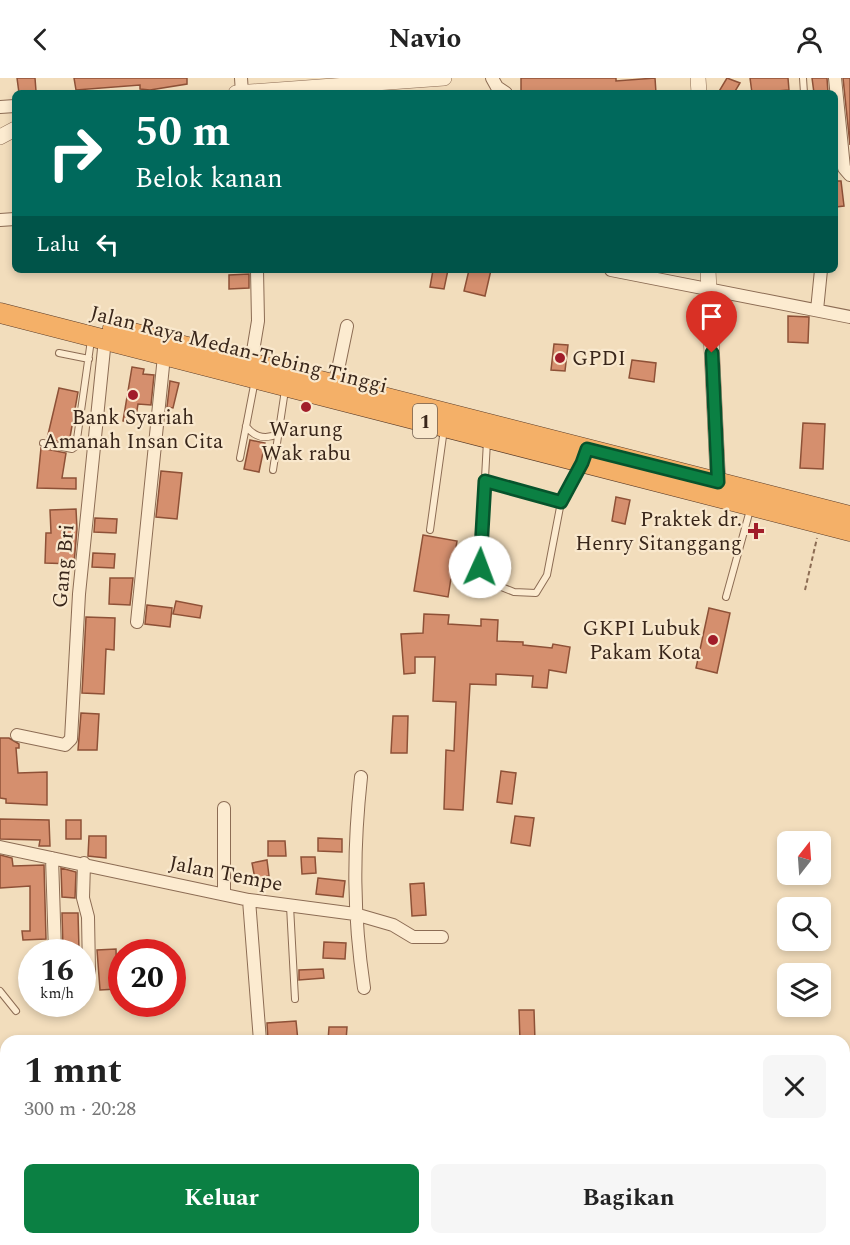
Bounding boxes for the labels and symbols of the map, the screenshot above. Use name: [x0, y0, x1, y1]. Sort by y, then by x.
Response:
pin: [686, 291, 737, 353]
street label: Jalan Raya Medan-Tebing Tinggi: [87, 297, 391, 402]
place label: GPDI: [572, 343, 626, 375]
marker: GPDI: [553, 351, 567, 365]
marker: Bank Syariah Amanah Insan Cita: [126, 388, 140, 402]
marker: Warung Wak rabu: [299, 400, 313, 414]
place label: Bank Syariah Amanah Insan Cita: [43, 402, 224, 458]
road number: 1: [413, 404, 437, 438]
place label: Warung Wak rabu: [261, 414, 351, 470]
place label: Praktek dr. Henry Sitanggang: [575, 504, 742, 560]
marker: Praktek dr. Henry Sitanggang: [747, 522, 765, 540]
street label: Gang Bri: [44, 523, 84, 609]
position arrow: [448, 535, 512, 599]
place label: GKPI Lubuk Pakam Kota: [583, 613, 702, 669]
marker: GKPI Lubuk Pakam Kota: [706, 633, 720, 647]
north arrow: [777, 831, 831, 885]
street label: Jalan Tempe: [166, 847, 285, 901]
speed limit sign: 20: [108, 939, 186, 1017]

